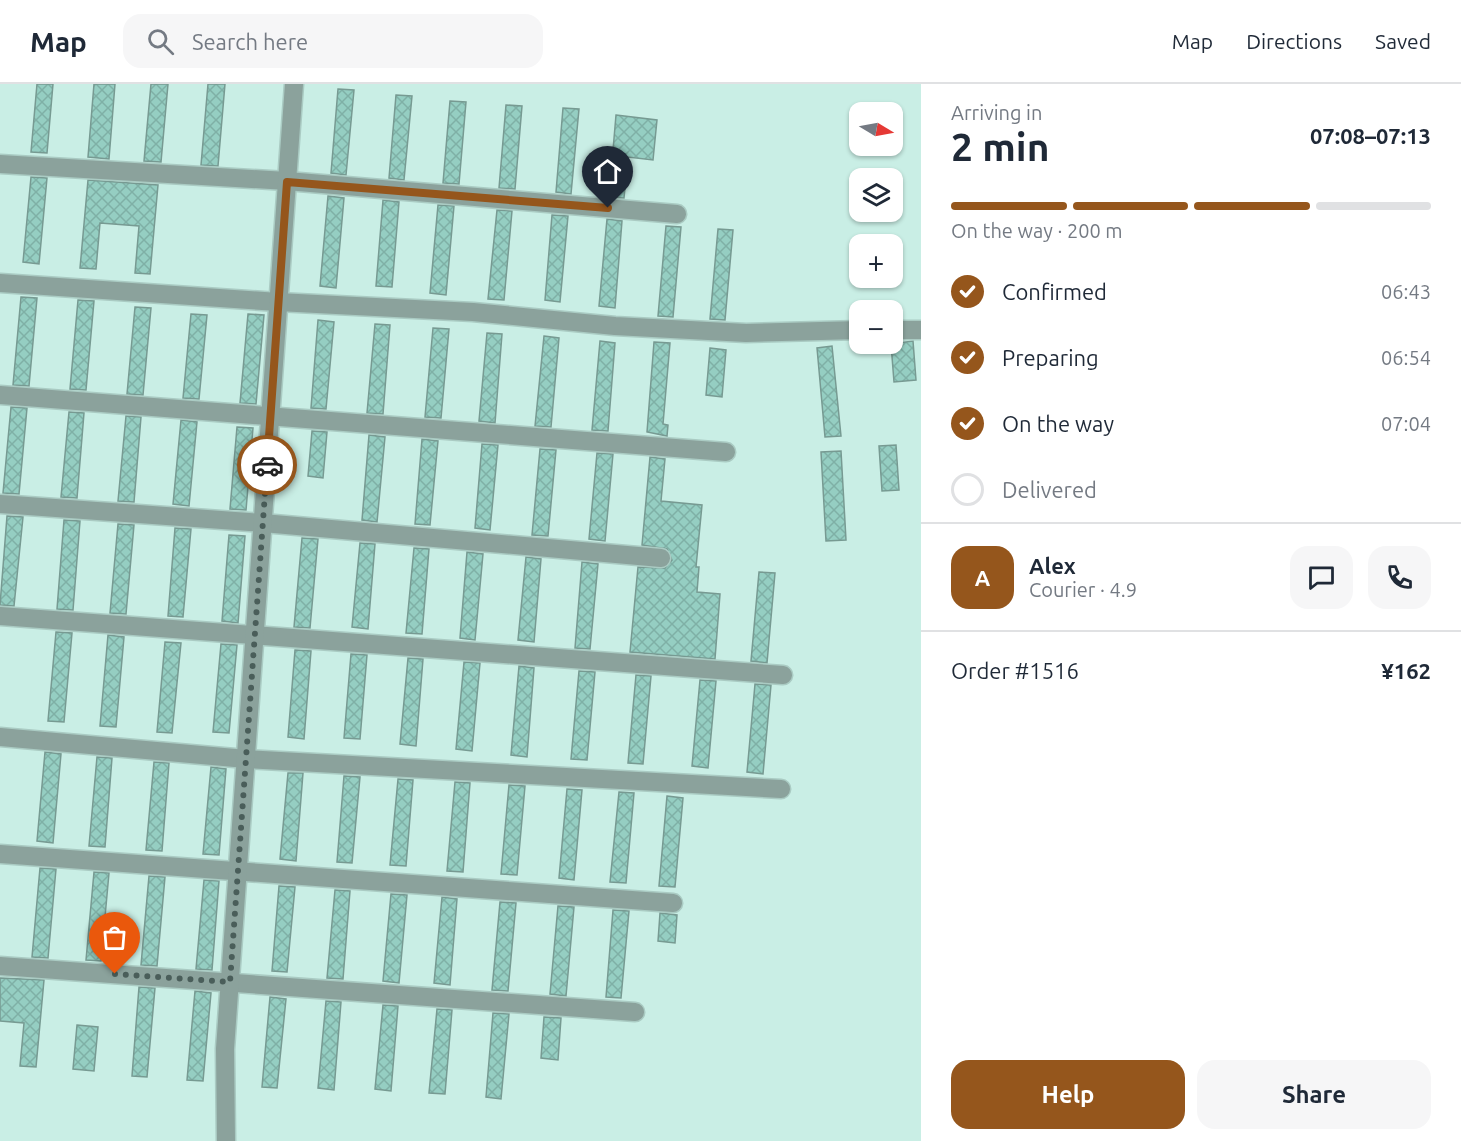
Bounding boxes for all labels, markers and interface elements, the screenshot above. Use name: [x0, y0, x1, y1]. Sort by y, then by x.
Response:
search box: [123, 14, 543, 68]
icon: search: [144, 25, 177, 58]
text: Map: [30, 26, 87, 57]
text: Search here: [192, 29, 308, 54]
text: Map: [1172, 29, 1213, 53]
text: Directions: [1246, 29, 1342, 53]
text: Saved: [1375, 29, 1431, 53]
text: Arriving in: [951, 101, 1042, 124]
north arrow: [849, 102, 903, 156]
map controls: [849, 102, 903, 354]
text: 07:08–07:13: [1310, 123, 1431, 148]
text: 2 min: [951, 125, 1050, 168]
pin: [582, 146, 633, 208]
icon: home: [591, 155, 624, 188]
button: layers: [849, 168, 903, 222]
text: On the way · 200 m: [951, 219, 1123, 242]
button: +: [849, 234, 903, 288]
icon: check: [951, 275, 984, 308]
text: Confirmed: [1002, 279, 1107, 304]
text: 06:43: [1381, 280, 1431, 303]
button: −: [849, 300, 903, 354]
icon: check: [951, 341, 984, 374]
text: Preparing: [1002, 345, 1099, 370]
text: 06:54: [1381, 346, 1431, 369]
icon: check: [951, 407, 984, 440]
text: On the way: [1002, 411, 1114, 436]
text: 07:04: [1381, 412, 1431, 435]
courier: [237, 435, 297, 495]
icon: car: [251, 449, 284, 482]
text: Delivered: [1002, 477, 1097, 502]
button: chat: [1290, 546, 1353, 609]
button: phone: [1368, 546, 1431, 609]
text: Alex: [1029, 553, 1076, 578]
text: A: [975, 565, 990, 590]
text: Courier · 4.9: [1029, 578, 1137, 601]
text: Order #1516: [951, 658, 1079, 683]
text: ¥162: [1381, 658, 1431, 683]
pin: [89, 912, 140, 974]
icon: bag: [98, 921, 131, 954]
button: Help: [951, 1060, 1185, 1129]
button: Share: [1197, 1060, 1431, 1129]

